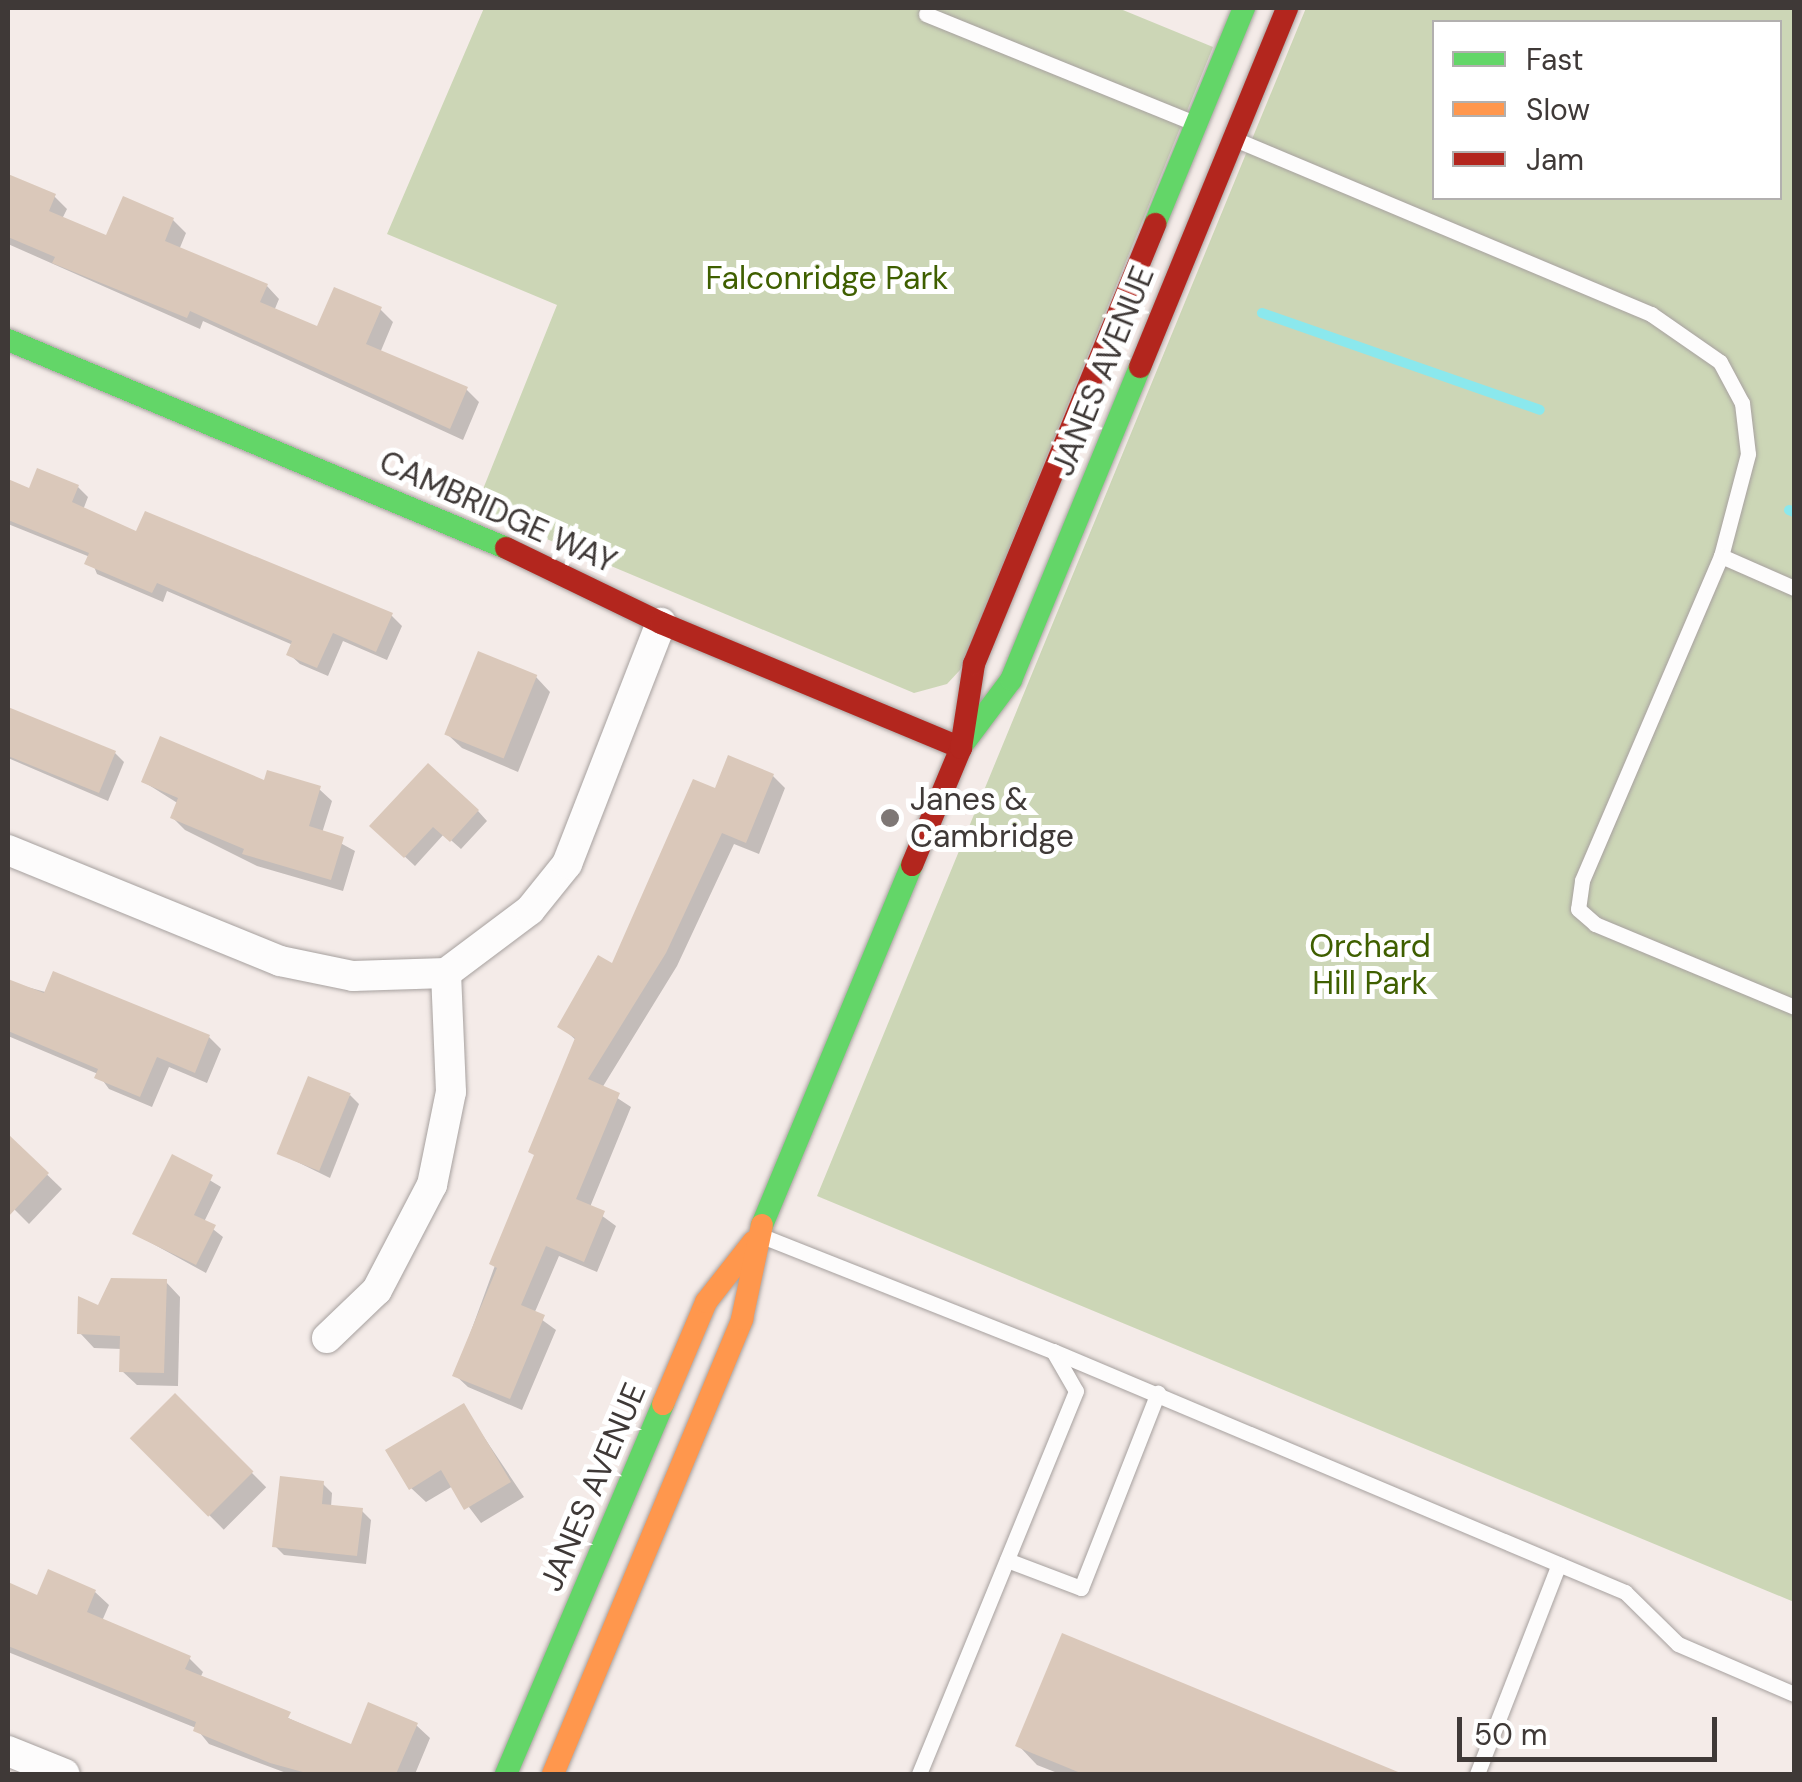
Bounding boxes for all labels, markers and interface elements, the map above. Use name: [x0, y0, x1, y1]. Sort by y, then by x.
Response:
legend: [1432, 20, 1782, 200]
text: Fast: [1526, 40, 1584, 79]
text: Slow: [1526, 90, 1590, 129]
text: Jam: [1526, 140, 1584, 179]
park label: Falconridge Park: [706, 259, 948, 297]
street label: JANES AVENUE: [1044, 261, 1162, 481]
street label: CAMBRIDGE WAY: [374, 443, 622, 581]
place label: Janes & Cambridge: [910, 781, 1074, 856]
marker: Janes & Cambridge: [879, 807, 901, 829]
park label: Orchard Hill Park: [1309, 928, 1431, 1003]
street label: JANES AVENUE: [532, 1377, 654, 1597]
scale bar: [1462, 1697, 1722, 1759]
text: 50 m: [1474, 1715, 1548, 1754]

